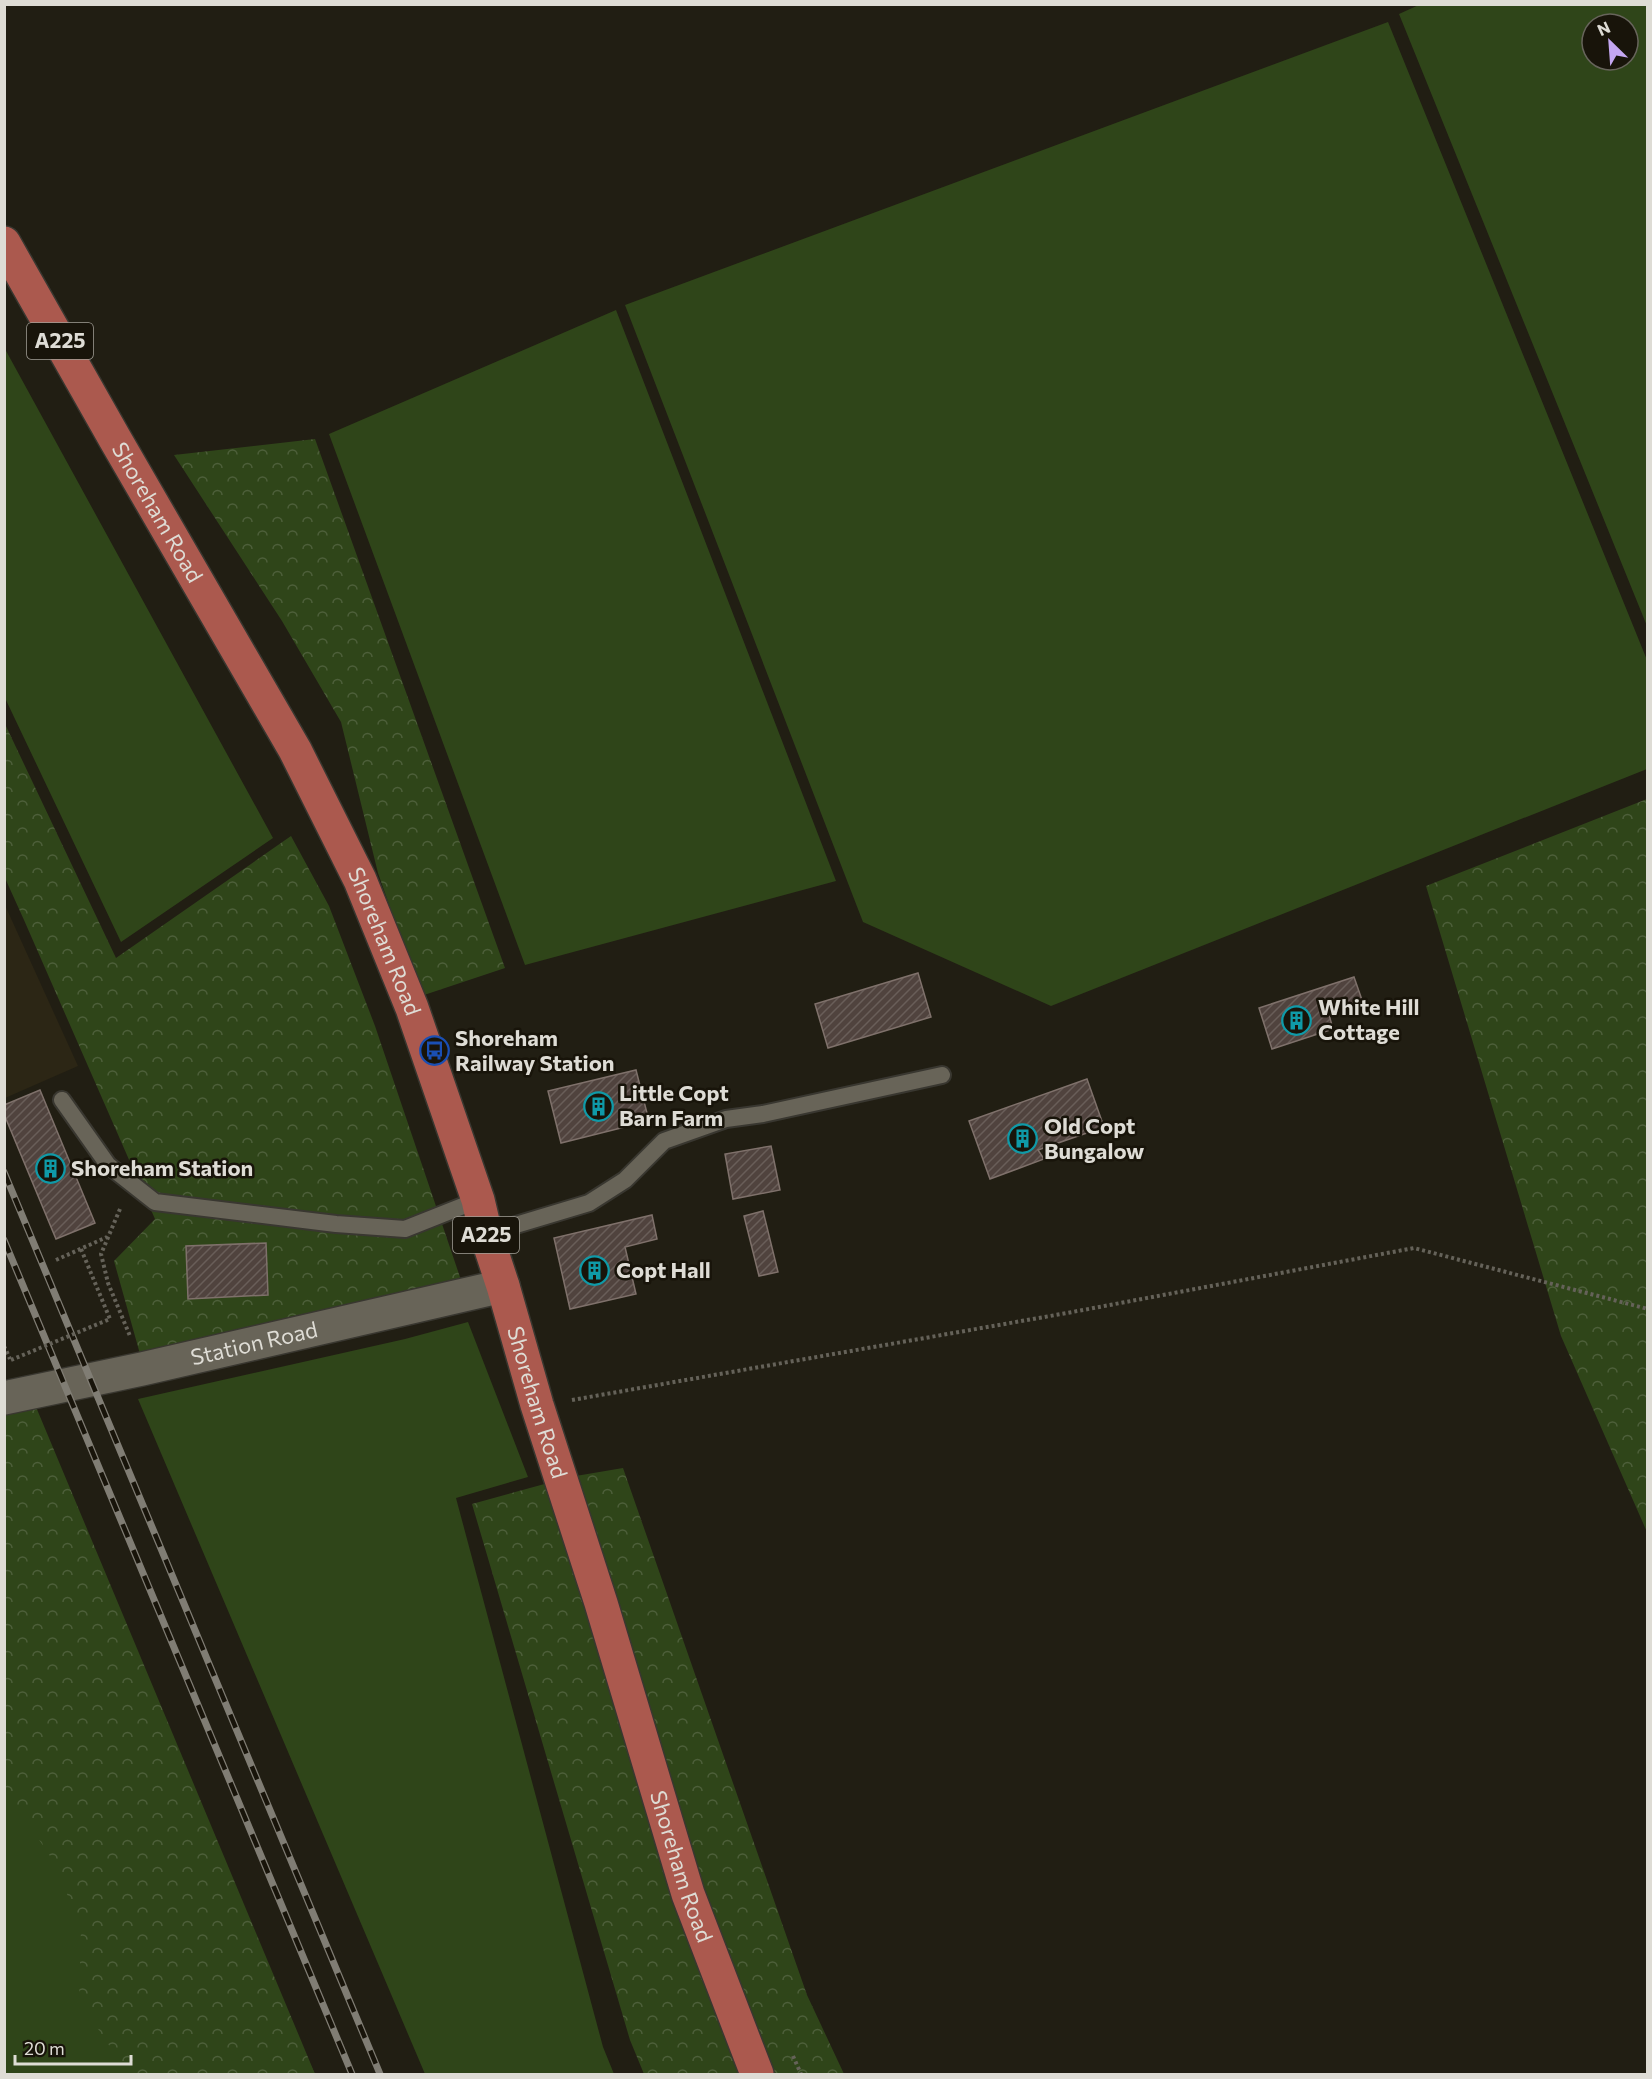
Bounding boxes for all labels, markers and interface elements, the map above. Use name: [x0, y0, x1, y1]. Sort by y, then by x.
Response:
north arrow: [1580, 12, 1640, 72]
text: N: [1594, 17, 1613, 39]
road number: A225: [27, 323, 93, 359]
street label: Shoreham Road: [107, 437, 209, 587]
street label: Shoreham Road: [343, 862, 427, 1019]
place label: White Hill Cottage: [1318, 993, 1420, 1045]
building icon: White Hill Cottage: [1281, 1004, 1313, 1036]
place label: Shoreham Railway Station: [455, 1024, 615, 1076]
bus stop icon: Shoreham Railway Station: [418, 1035, 450, 1067]
place label: Little Copt Barn Farm: [619, 1079, 729, 1131]
building icon: Little Copt Barn Farm: [582, 1090, 614, 1122]
place label: Old Copt Bungalow: [1044, 1112, 1144, 1164]
building icon: Old Copt Bungalow: [1007, 1123, 1039, 1155]
building icon: Shoreham Station: [34, 1152, 66, 1184]
place label: Shoreham Station: [71, 1154, 253, 1181]
road number: A225: [453, 1217, 519, 1253]
building icon: Copt Hall: [579, 1254, 611, 1286]
place label: Copt Hall: [616, 1256, 711, 1283]
street label: Station Road: [188, 1315, 320, 1370]
street label: Shoreham Road: [502, 1323, 574, 1482]
street label: Shoreham Road: [645, 1787, 719, 1946]
scale bar: [15, 2028, 130, 2066]
text: 20 m: [24, 2037, 65, 2059]

